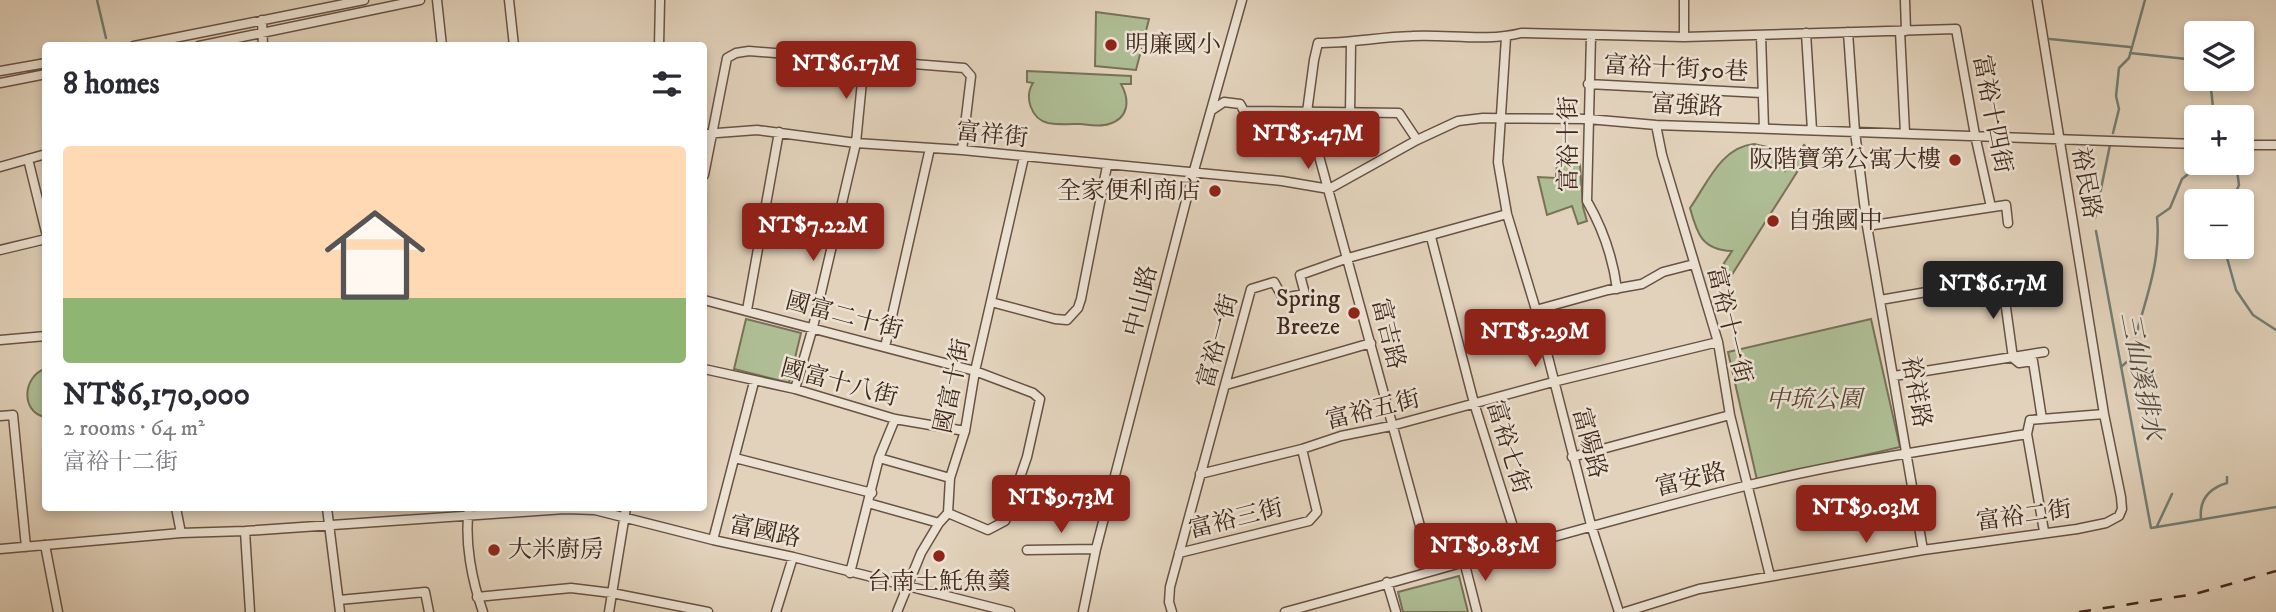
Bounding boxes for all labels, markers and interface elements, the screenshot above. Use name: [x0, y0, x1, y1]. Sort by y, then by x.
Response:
map controls: [2184, 21, 2254, 259]
button: layers: [2184, 21, 2254, 91]
place label: 明廉國小: [1125, 30, 1221, 60]
marker: 明廉國小: [1103, 37, 1119, 53]
pin: NT$6.17M: [774, 42, 918, 101]
text: NT$6.17M: [792, 49, 900, 78]
street label: 富裕十街50巷: [1603, 50, 1749, 88]
street label: 富裕十四街: [1966, 52, 2018, 176]
icon: filters: [648, 65, 686, 103]
text: 8 homes: [63, 66, 160, 103]
street label: 富強路: [1650, 89, 1724, 123]
street label: 富裕十街: [1554, 96, 1584, 192]
button: +: [2184, 105, 2254, 175]
pin: NT$5.47M: [1236, 111, 1380, 171]
street label: 富祥街: [955, 116, 1029, 154]
text: NT$5.47M: [1253, 119, 1363, 148]
place label: 阪階寶第公寓大樓: [1749, 145, 1941, 175]
street label: 裕民路: [2065, 145, 2107, 221]
marker: 阪階寶第公寓大樓: [1947, 152, 1963, 168]
place label: 全家便利商店: [1057, 176, 1201, 206]
marker: 全家便利商店: [1207, 183, 1223, 199]
button: −: [2184, 189, 2254, 259]
icon: home: [312, 192, 438, 318]
pin: NT$7.22M: [741, 204, 885, 263]
place label: 自強國中: [1787, 206, 1883, 236]
text: NT$7.22M: [758, 211, 868, 240]
marker: 自強國中: [1765, 213, 1781, 229]
street label: 中山路: [1118, 262, 1164, 340]
pin: NT$6.17M: [1921, 262, 2065, 321]
street label: 富裕十一街: [1700, 263, 1758, 387]
text: NT$6.17M: [1939, 269, 2047, 298]
place label: Spring Breeze: [1276, 284, 1340, 342]
street label: 國富二十街: [782, 286, 906, 346]
street label: 富裕一街: [1191, 291, 1245, 391]
street label: 富吉路: [1365, 295, 1411, 373]
marker: Spring Breeze: [1346, 305, 1362, 321]
water label: 三仙溪排水: [2112, 309, 2170, 446]
pin: NT$5.29M: [1463, 310, 1607, 369]
text: NT$5.29M: [1481, 317, 1589, 346]
street label: 國富十街: [928, 336, 978, 436]
street label: 國富十八街: [777, 353, 901, 413]
street label: 裕祥路: [1895, 354, 1937, 430]
text: NT$6,170,000: [63, 377, 250, 414]
street label: 富裕五街: [1323, 384, 1423, 436]
park label: 中琉公園: [1766, 385, 1866, 415]
street label: 富裕七街: [1480, 397, 1536, 497]
street label: 富陽路: [1565, 404, 1613, 482]
text: 2 rooms · 64 m²: [63, 414, 205, 443]
text: 富裕十二街: [63, 448, 178, 477]
street label: 富安路: [1652, 457, 1730, 503]
pin: NT$9.73M: [989, 476, 1133, 535]
text: NT$9.73M: [1008, 483, 1114, 512]
pin: NT$9.03M: [1794, 486, 1938, 545]
street label: 富裕三街: [1186, 493, 1286, 545]
text: NT$9.03M: [1812, 493, 1920, 522]
street label: 富裕二街: [1974, 494, 2074, 538]
street label: 富國路: [727, 510, 803, 554]
pin: NT$9.85M: [1413, 524, 1557, 583]
text: NT$9.85M: [1430, 531, 1540, 560]
place label: 大米廚房: [508, 535, 604, 565]
marker: 大米廚房: [486, 542, 502, 558]
marker: 台南土魠魚羹: [931, 548, 947, 564]
place label: 台南土魠魚羹: [867, 567, 1011, 597]

